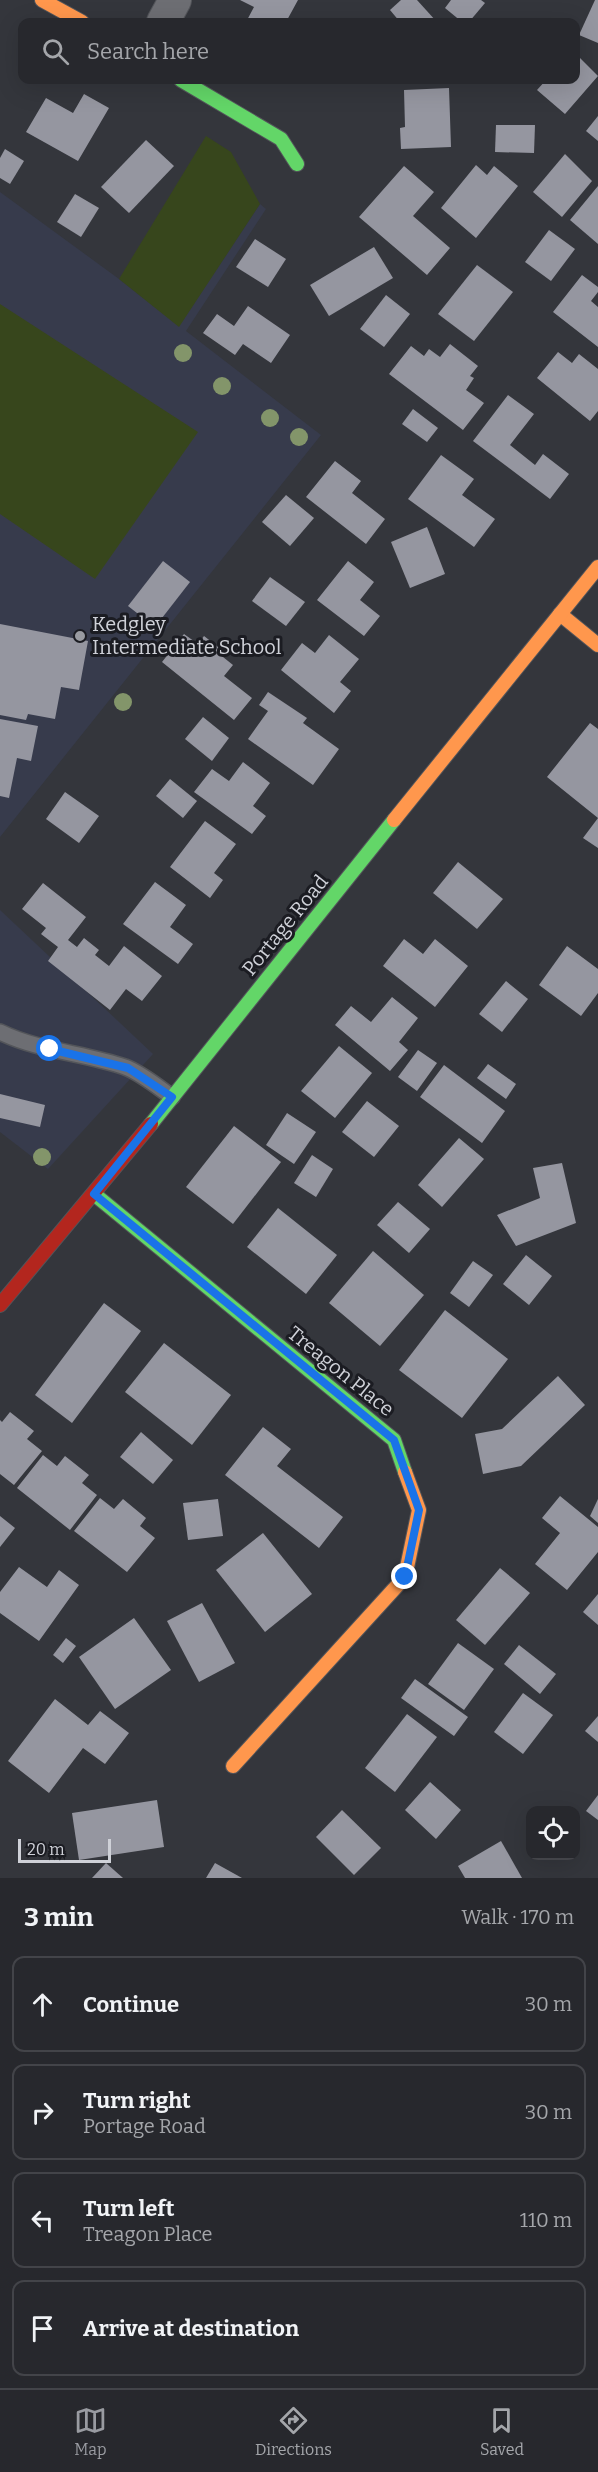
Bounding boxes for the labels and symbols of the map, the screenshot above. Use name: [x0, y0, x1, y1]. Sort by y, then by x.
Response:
place label: Kedgley Intermediate School: [92, 612, 282, 659]
marker: Kedgley Intermediate School: [73, 629, 87, 643]
street label: Portage Road: [237, 870, 333, 980]
route start: [36, 1035, 62, 1061]
street label: Treagon Place: [283, 1321, 399, 1421]
route end: [391, 1563, 417, 1589]
scale bar: [18, 1836, 111, 1864]

